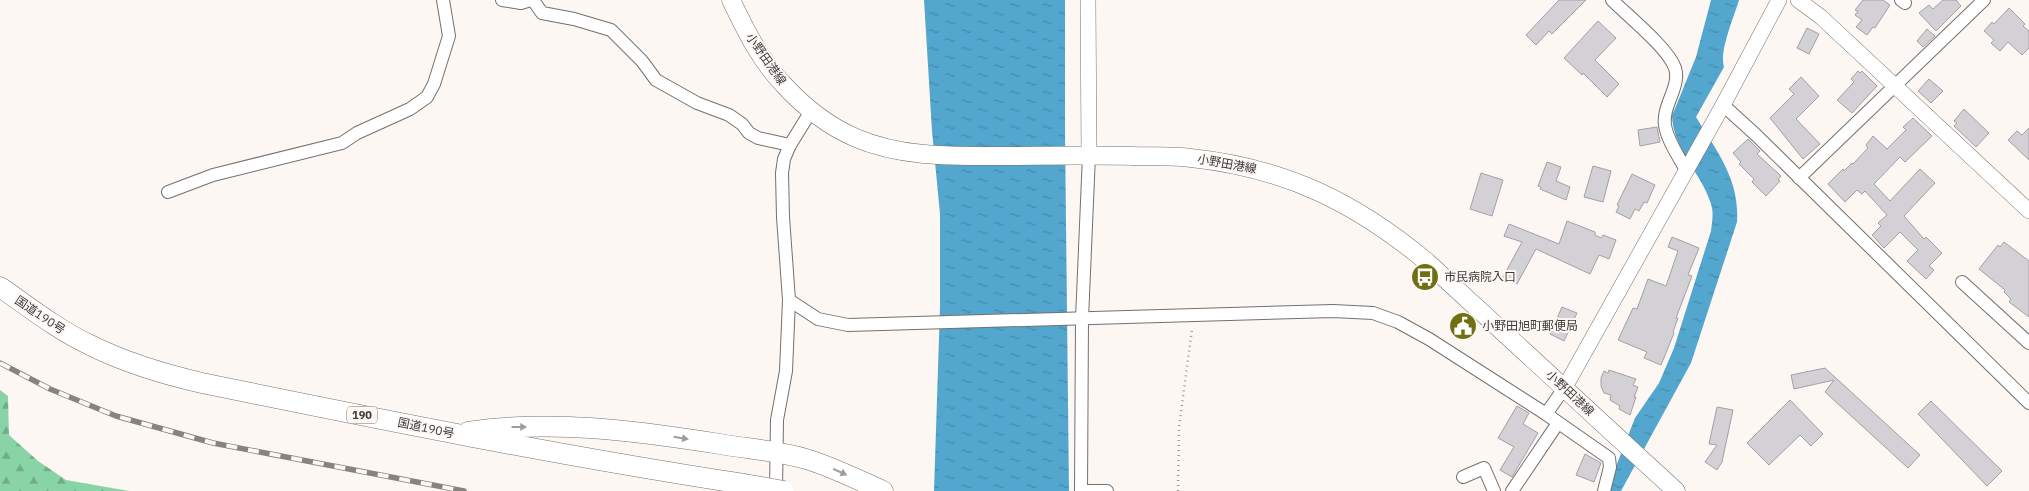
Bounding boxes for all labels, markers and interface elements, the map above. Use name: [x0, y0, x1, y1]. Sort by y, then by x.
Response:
street label: 小野田港線: [743, 30, 790, 88]
street label: 小野田港線: [1196, 151, 1258, 176]
bus stop icon: 市民病院入口: [1410, 262, 1440, 292]
place label: 市民病院入口: [1444, 269, 1516, 284]
street label: 国道190号: [12, 292, 68, 337]
public building icon: 小野田旭町郵便局: [1448, 311, 1478, 341]
place label: 小野田旭町郵便局: [1482, 318, 1578, 333]
street label: 小野田港線: [1543, 367, 1597, 419]
road number: 190: [347, 406, 377, 424]
street label: 国道190号: [396, 414, 456, 441]
one-way arrow: [512, 423, 528, 431]
one-way arrow: [674, 434, 690, 442]
one-way arrow: [833, 468, 847, 476]

